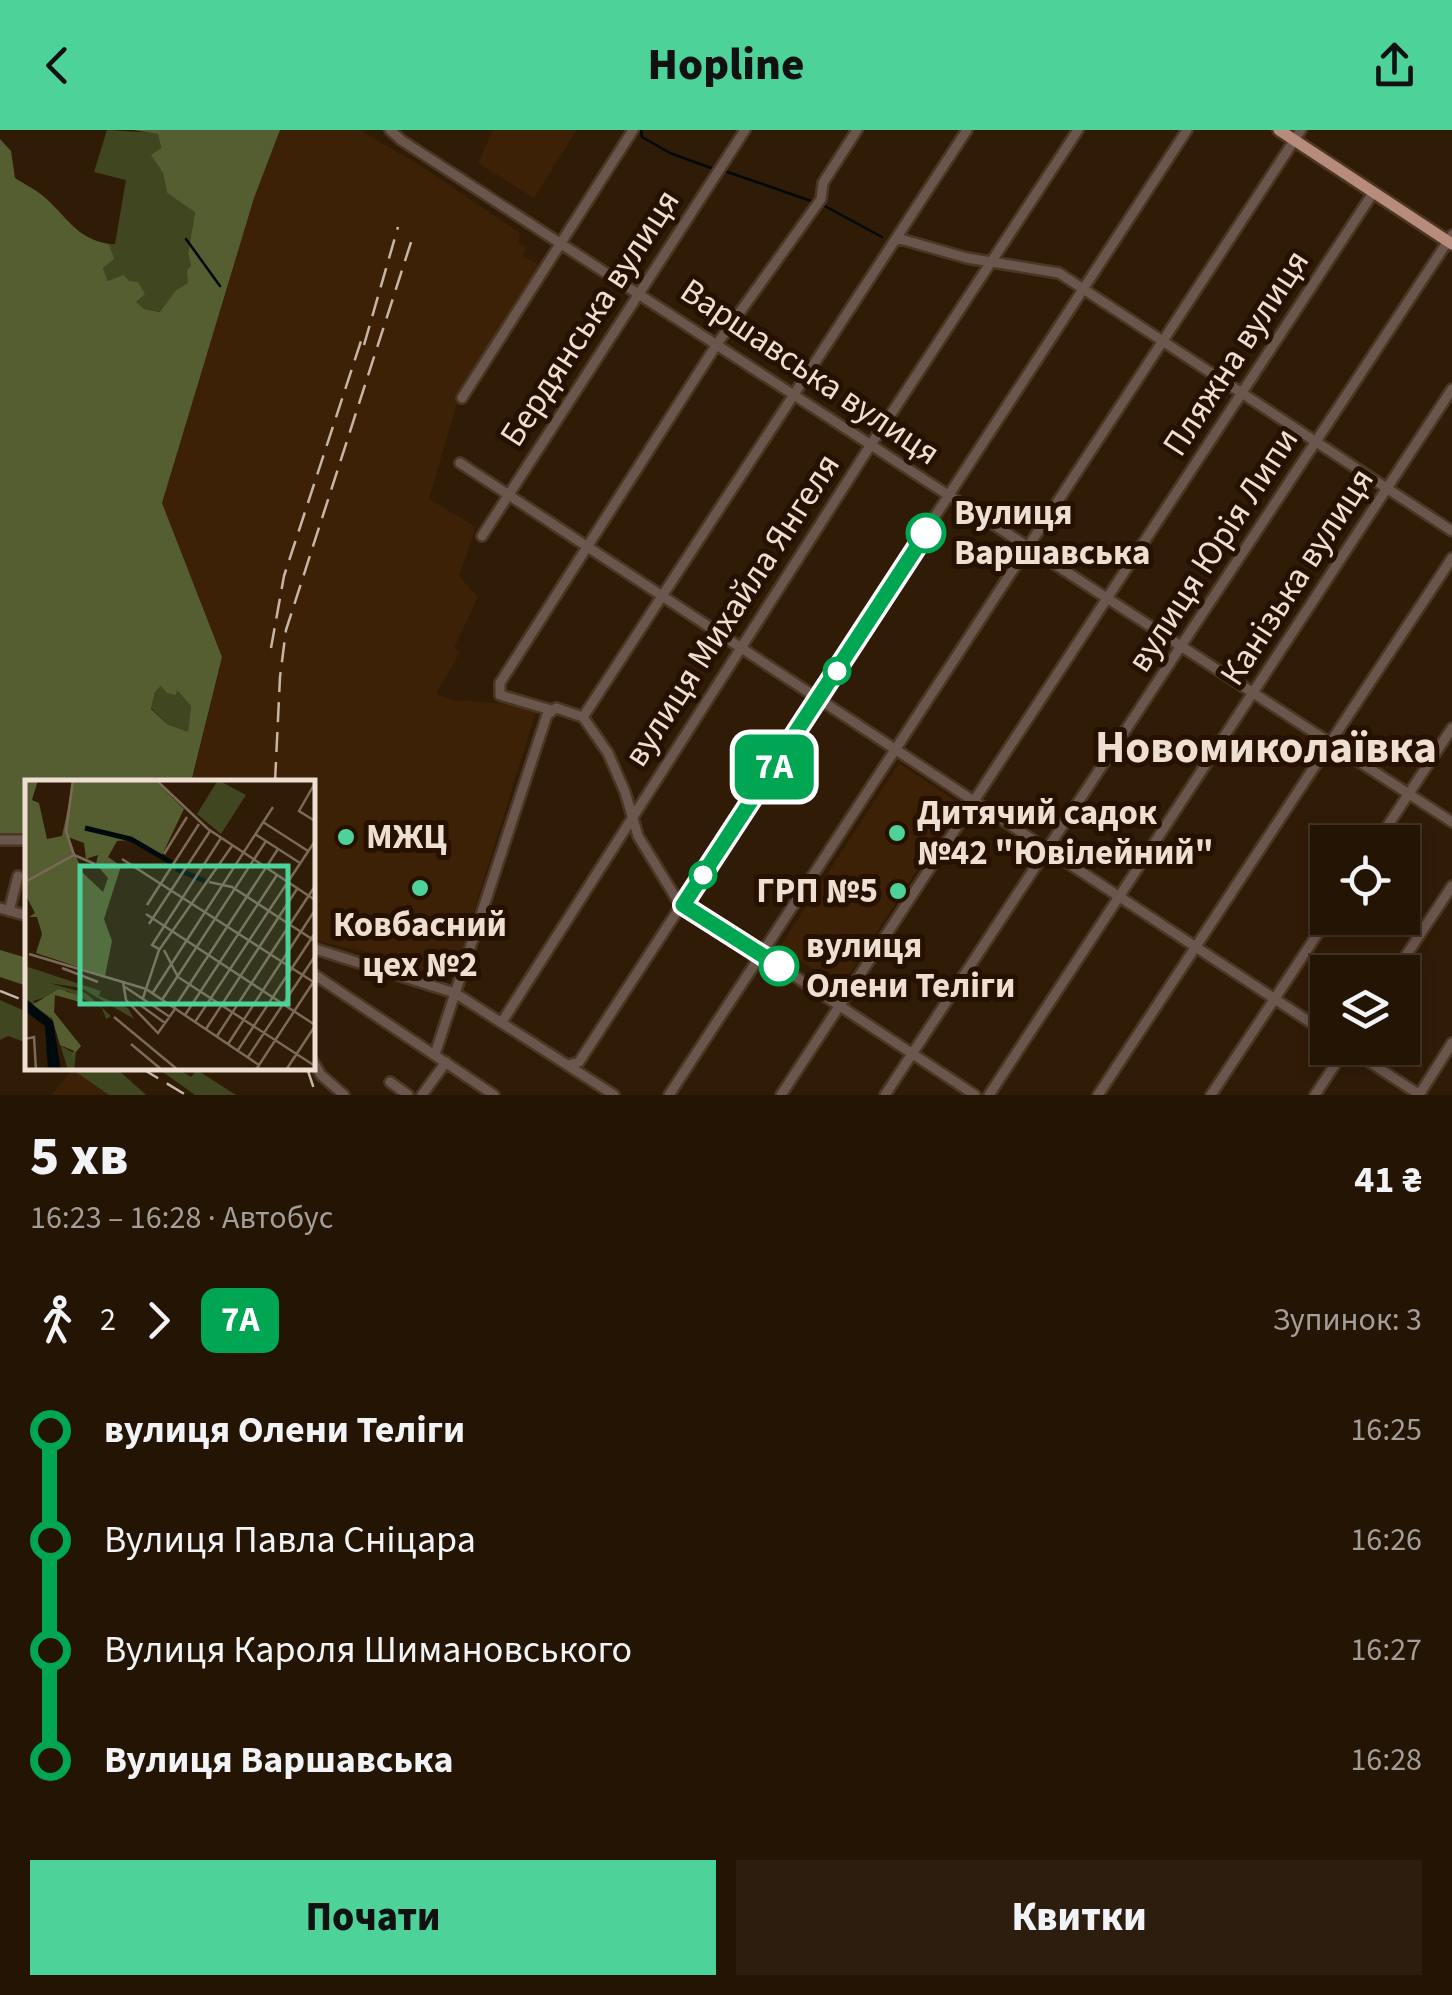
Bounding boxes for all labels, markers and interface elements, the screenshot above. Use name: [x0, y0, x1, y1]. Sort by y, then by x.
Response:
text: Hopline: [648, 33, 804, 97]
icon: back: [30, 38, 85, 93]
icon: share: [1367, 38, 1422, 93]
street label: Бердянська вулиця: [488, 179, 692, 457]
street label: Пляжна вулиця: [1150, 240, 1322, 466]
street label: Варшавська вулиця: [670, 266, 950, 478]
street label: вулиця Юрія Липи: [1115, 418, 1311, 682]
street label: вулиця Михайла Янгеля: [612, 443, 852, 777]
street label: Канізька вулиця: [1208, 458, 1386, 696]
place label: Вулиця Варшавська: [954, 488, 1150, 578]
marker: Вулиця Варшавська: [907, 514, 945, 552]
unlabelled marker: [824, 658, 850, 684]
district label: Новомиколаївка: [1095, 716, 1437, 780]
line badge: 7А: [729, 734, 819, 800]
text: 7А: [755, 742, 793, 792]
inset map: [25, 780, 315, 1070]
place label: Дитячий садок №42 "Ювілейний": [917, 788, 1214, 878]
place label: МЖЦ: [366, 812, 447, 862]
marker: Дитячий садок №42 "Ювілейний": [886, 822, 908, 844]
map controls: [1310, 825, 1420, 1065]
button: locate: [1310, 825, 1420, 935]
marker: МЖЦ: [335, 826, 357, 848]
unlabelled marker: [690, 862, 716, 888]
place label: ГРП №5: [756, 866, 878, 916]
marker: Ковбасний цех №2: [409, 877, 431, 899]
marker: ГРП №5: [887, 880, 909, 902]
place label: Ковбасний цех №2: [333, 900, 507, 990]
place label: вулиця Олени Теліги: [806, 921, 1016, 1011]
marker: вулиця Олени Теліги: [760, 947, 798, 985]
button: layers: [1310, 955, 1420, 1065]
text: 5 хв: [30, 1118, 129, 1196]
text: 41 ₴: [1354, 1153, 1422, 1207]
text: 16:23 – 16:28 · Автобус: [30, 1195, 333, 1241]
icon: walk: [30, 1293, 85, 1348]
icon: forward: [131, 1293, 186, 1348]
text: 7А: [221, 1295, 259, 1345]
text: 2: [100, 1297, 116, 1343]
text: Зупинок: 3: [1273, 1297, 1422, 1343]
text: вулиця Олени Теліги: [104, 1403, 465, 1457]
text: 16:25: [1350, 1407, 1422, 1453]
text: Вулиця Павла Сніцара: [104, 1513, 476, 1567]
text: 16:26: [1350, 1517, 1422, 1563]
text: Вулиця Кароля Шимановського: [104, 1623, 632, 1677]
text: 16:27: [1350, 1627, 1422, 1673]
text: Вулиця Варшавська: [104, 1733, 454, 1787]
text: 16:28: [1350, 1737, 1422, 1783]
button: Почати: [30, 1860, 716, 1975]
button: Квитки: [736, 1860, 1422, 1975]

